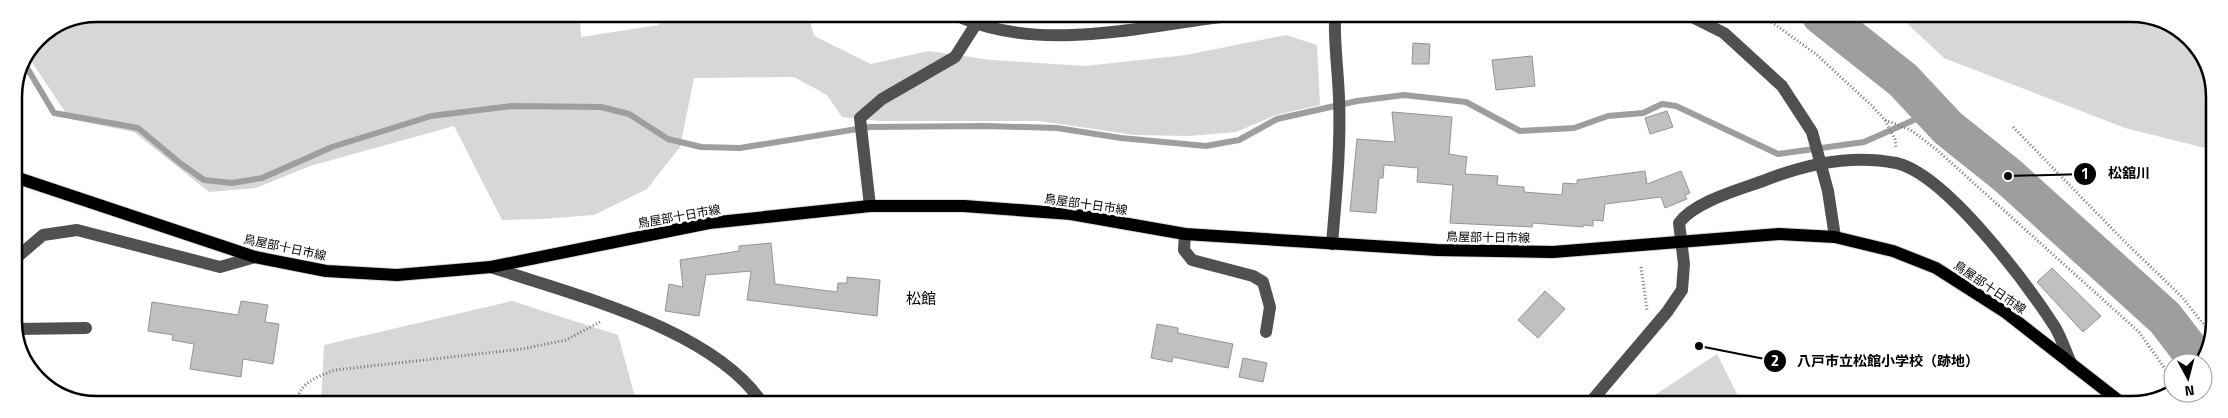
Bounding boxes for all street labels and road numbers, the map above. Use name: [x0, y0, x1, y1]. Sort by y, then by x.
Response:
street label: 鳥屋部十日市線: [1043, 189, 1129, 219]
street label: 鳥屋部十日市線: [636, 199, 722, 233]
street label: 鳥屋部十日市線: [1446, 227, 1530, 247]
street label: 鳥屋部十日市線: [242, 229, 328, 265]
street label: 鳥屋部十日市線: [1950, 256, 2030, 318]

